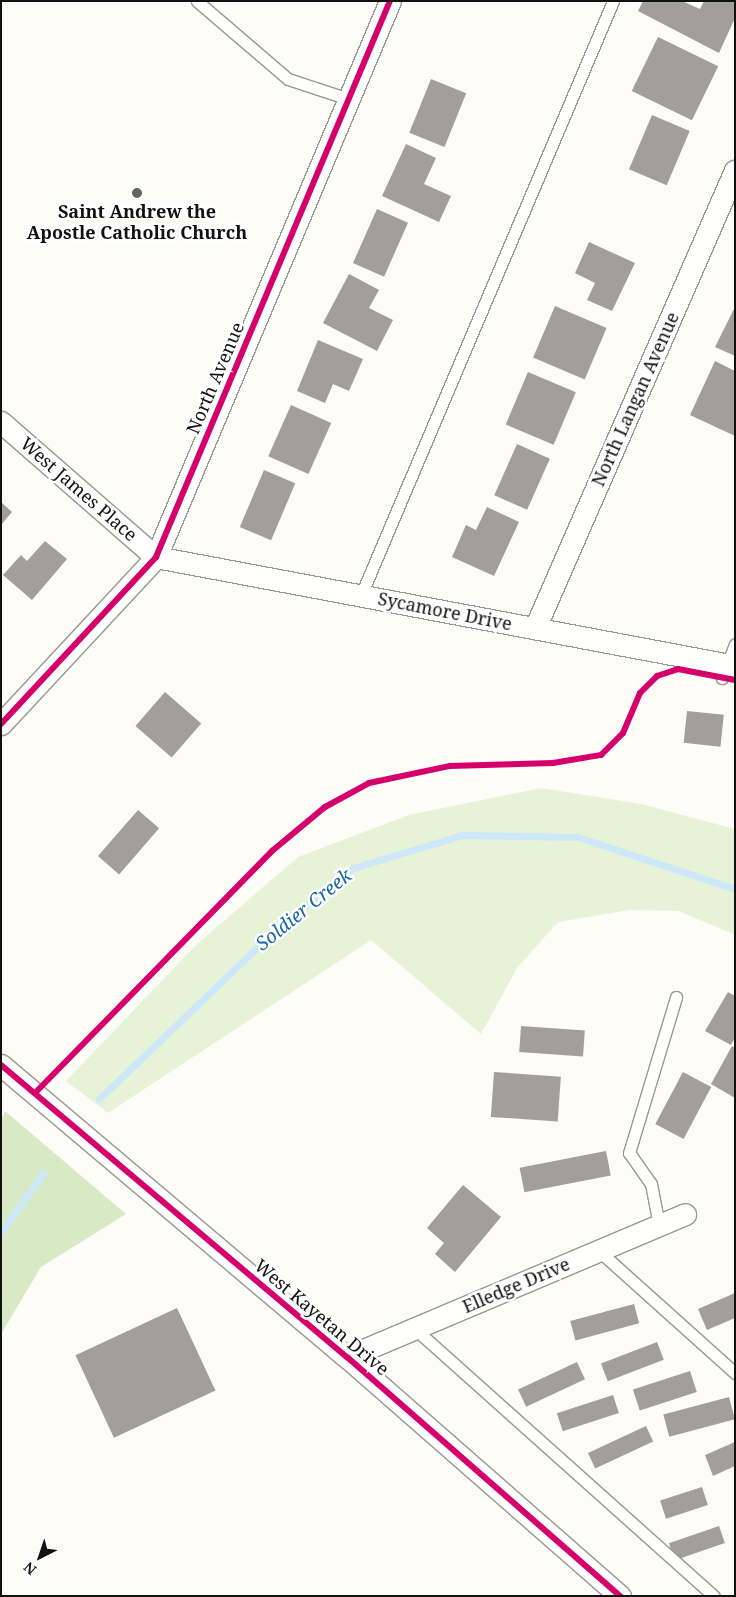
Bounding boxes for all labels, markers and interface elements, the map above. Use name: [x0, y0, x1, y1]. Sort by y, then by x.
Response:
marker: Saint Andrew the Apostle Catholic Church: [131, 187, 143, 199]
place label: Saint Andrew the Apostle Catholic Church: [27, 201, 247, 243]
street label: North Langan Avenue: [587, 309, 683, 489]
street label: North Avenue: [182, 319, 248, 437]
street label: West James Place: [16, 432, 142, 546]
street label: Sycamore Drive: [376, 587, 514, 635]
water label: Soldier Creek: [251, 864, 357, 956]
street label: Elledge Drive: [459, 1253, 573, 1317]
street label: West Kayetan Drive: [250, 1254, 394, 1380]
north arrow: [15, 1532, 65, 1582]
text: N: [19, 1558, 40, 1579]

